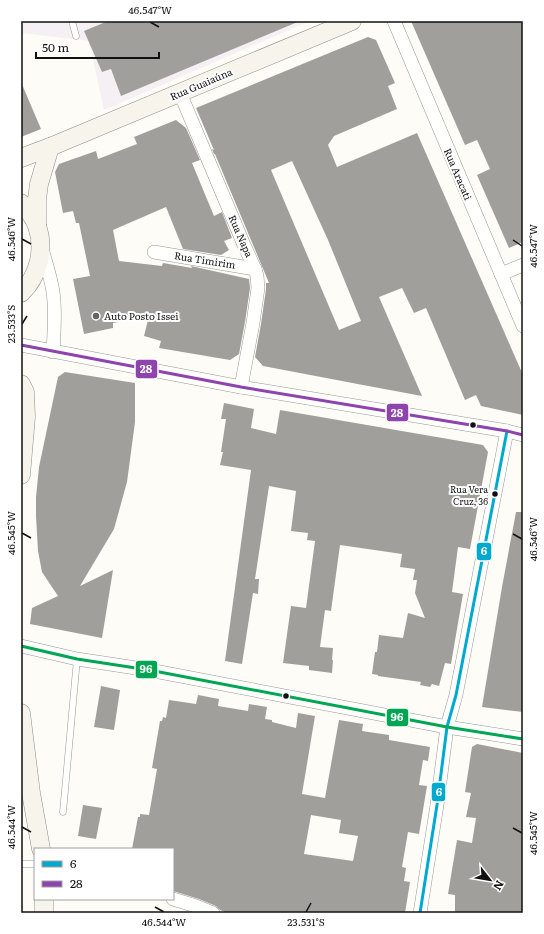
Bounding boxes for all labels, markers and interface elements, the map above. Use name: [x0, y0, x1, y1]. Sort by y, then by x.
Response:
text: 46.547°W: [128, 2, 172, 17]
scale bar: [36, 34, 159, 60]
text: 50 m: [42, 38, 69, 56]
street label: Rua Guaiaúna: [167, 63, 235, 103]
street label: Rua Aracati: [441, 145, 476, 203]
street label: Rua Napa: [225, 212, 258, 260]
text: 46.546°W: [3, 217, 18, 261]
text: 46.547°W: [525, 224, 540, 268]
street label: Rua Timirim: [173, 247, 237, 272]
text: 23.533°S: [3, 305, 18, 343]
place label: Auto Posto Issei: [104, 308, 179, 323]
marker: Auto Posto Issei: [91, 311, 101, 321]
line badge: 28: [135, 359, 158, 379]
text: 28: [140, 360, 153, 376]
line badge: 28: [386, 403, 409, 422]
text: 28: [391, 404, 404, 420]
unlabelled marker: [468, 420, 478, 430]
place label: Rua Vera Cruz, 36: [450, 482, 488, 508]
marker: Rua Vera Cruz, 36: [490, 489, 500, 499]
text: 46.545°W: [3, 511, 18, 555]
text: 46.546°W: [525, 517, 540, 561]
line badge: 6: [476, 542, 492, 561]
text: 6: [481, 542, 488, 558]
line badge: 96: [135, 660, 158, 679]
text: 96: [140, 660, 153, 676]
unlabelled marker: [281, 691, 291, 701]
line badge: 96: [386, 708, 409, 727]
text: 96: [391, 708, 404, 724]
line badge: 6: [431, 782, 446, 802]
text: 6: [436, 783, 443, 799]
text: 46.544°W: [3, 805, 18, 849]
text: 46.545°W: [525, 811, 540, 855]
legend: [34, 848, 174, 900]
text: 6: [70, 854, 77, 872]
north arrow: [470, 860, 510, 900]
text: 28: [70, 874, 83, 892]
text: N: [490, 878, 509, 894]
text: 46.544°W: [142, 914, 186, 929]
text: 23.531°S: [287, 914, 325, 929]

